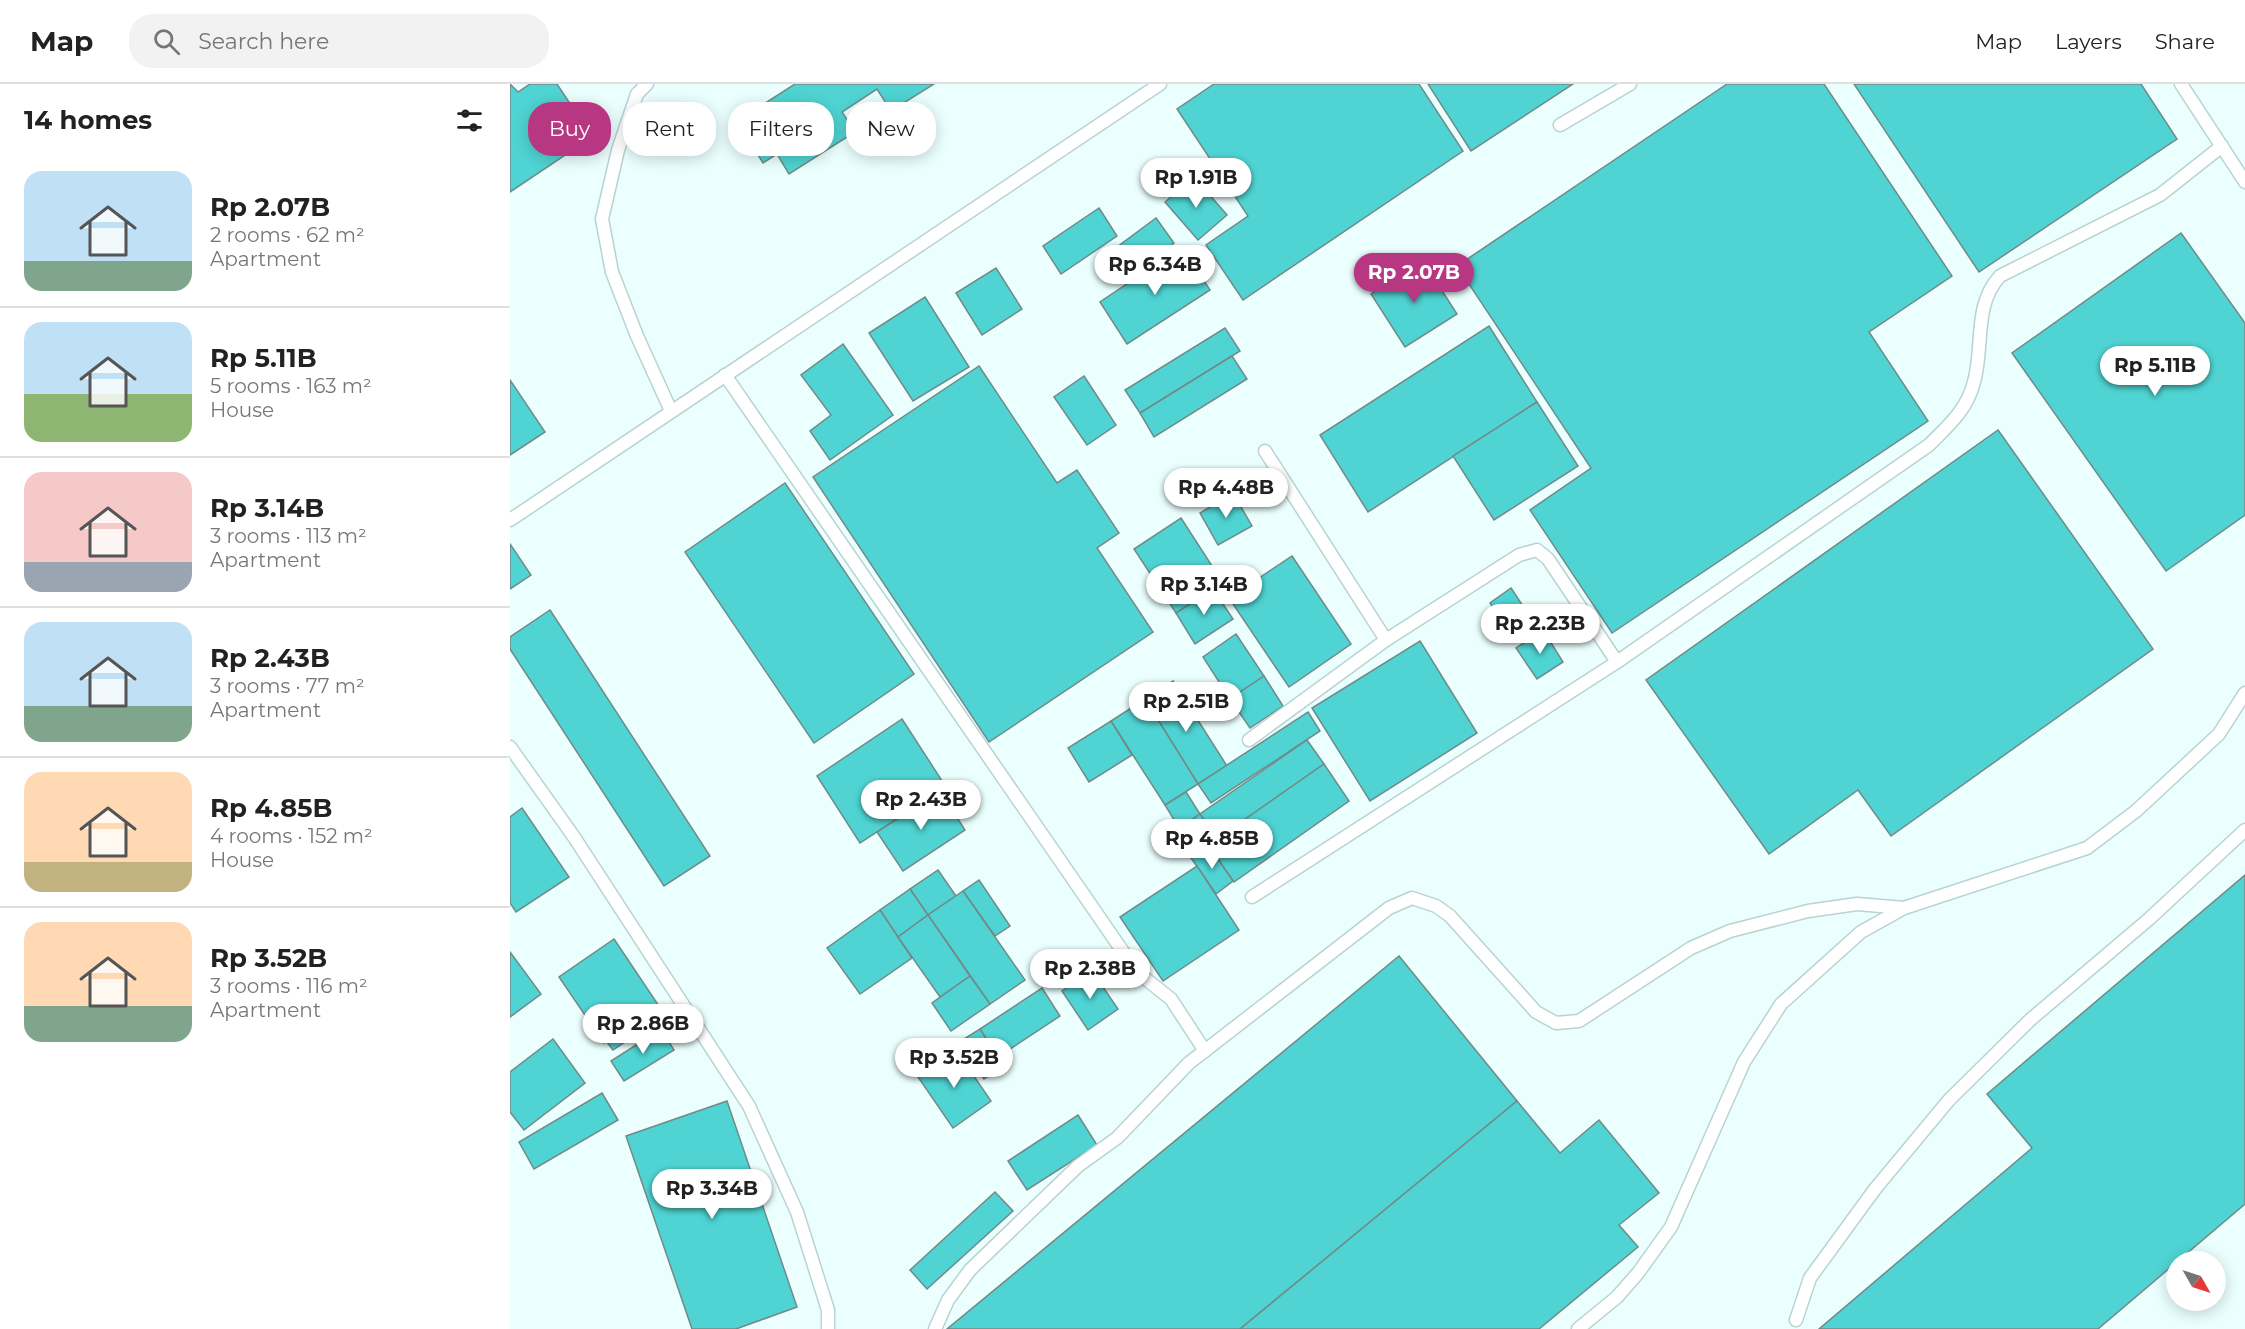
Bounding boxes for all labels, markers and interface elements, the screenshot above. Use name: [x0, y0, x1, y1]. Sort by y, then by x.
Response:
search box: [129, 14, 549, 68]
text: Map: [30, 24, 93, 58]
icon: search: [150, 25, 183, 58]
text: Search here: [198, 28, 329, 55]
text: Map: [1975, 29, 2022, 54]
text: Layers: [2055, 29, 2122, 54]
text: Share: [2155, 29, 2215, 54]
chip: Buy: [528, 102, 611, 156]
chip: Rent: [623, 102, 716, 156]
chip: Filters: [728, 102, 834, 156]
chip: New: [846, 102, 936, 156]
text: 14 homes: [24, 104, 152, 136]
icon: filters: [453, 104, 486, 137]
pin: Rp 1.91B: [1134, 158, 1258, 209]
text: Rp 1.91B: [1154, 165, 1238, 189]
text: Rp 2.07B: [210, 191, 330, 223]
icon: home: [72, 195, 144, 267]
text: 2 rooms · 62 m²: [210, 223, 365, 247]
pin: Rp 6.34B: [1093, 245, 1217, 296]
text: Apartment: [210, 247, 321, 271]
text: Rp 6.34B: [1108, 252, 1202, 276]
pin: Rp 2.07B: [1352, 253, 1476, 304]
text: Rp 2.07B: [1368, 260, 1460, 284]
text: Rp 5.11B: [210, 342, 317, 374]
icon: home: [72, 346, 144, 418]
pin: Rp 5.11B: [2093, 346, 2217, 397]
text: Rp 5.11B: [2114, 353, 2196, 377]
text: 5 rooms · 163 m²: [210, 374, 372, 398]
text: House: [210, 398, 274, 422]
pin: Rp 4.48B: [1164, 468, 1288, 519]
text: Rp 4.48B: [1178, 475, 1274, 499]
text: Rp 3.14B: [210, 492, 324, 524]
icon: home: [72, 496, 144, 568]
text: 3 rooms · 113 m²: [210, 524, 367, 548]
text: Apartment: [210, 548, 321, 572]
pin: Rp 3.14B: [1142, 565, 1266, 616]
text: Rp 3.14B: [1160, 572, 1248, 596]
pin: Rp 2.23B: [1478, 604, 1602, 655]
text: Rp 2.23B: [1495, 611, 1585, 635]
text: Rp 2.43B: [210, 642, 330, 674]
icon: home: [72, 646, 144, 718]
text: 3 rooms · 77 m²: [210, 674, 365, 698]
pin: Rp 2.51B: [1124, 682, 1248, 733]
text: Rp 2.51B: [1143, 689, 1229, 713]
text: Apartment: [210, 698, 321, 722]
pin: Rp 2.43B: [859, 780, 983, 831]
text: Rp 2.43B: [875, 787, 967, 811]
text: Rp 4.85B: [210, 792, 332, 824]
icon: home: [72, 796, 144, 868]
pin: Rp 4.85B: [1150, 819, 1274, 870]
text: 4 rooms · 152 m²: [210, 824, 373, 848]
text: Rp 4.85B: [1165, 826, 1259, 850]
text: House: [210, 848, 274, 872]
text: Rp 3.52B: [210, 942, 327, 974]
icon: home: [72, 946, 144, 1018]
pin: Rp 2.38B: [1028, 949, 1152, 1000]
text: Rp 2.38B: [1044, 956, 1136, 980]
text: 3 rooms · 116 m²: [210, 974, 368, 998]
text: Apartment: [210, 998, 321, 1022]
pin: Rp 2.86B: [581, 1004, 705, 1055]
text: Rp 2.86B: [597, 1011, 689, 1035]
pin: Rp 3.52B: [892, 1038, 1016, 1089]
text: Rp 3.52B: [909, 1045, 999, 1069]
pin: Rp 3.34B: [650, 1169, 774, 1220]
text: Rp 3.34B: [666, 1176, 758, 1200]
north arrow: [2166, 1251, 2226, 1311]
map controls: [2166, 1251, 2226, 1311]

